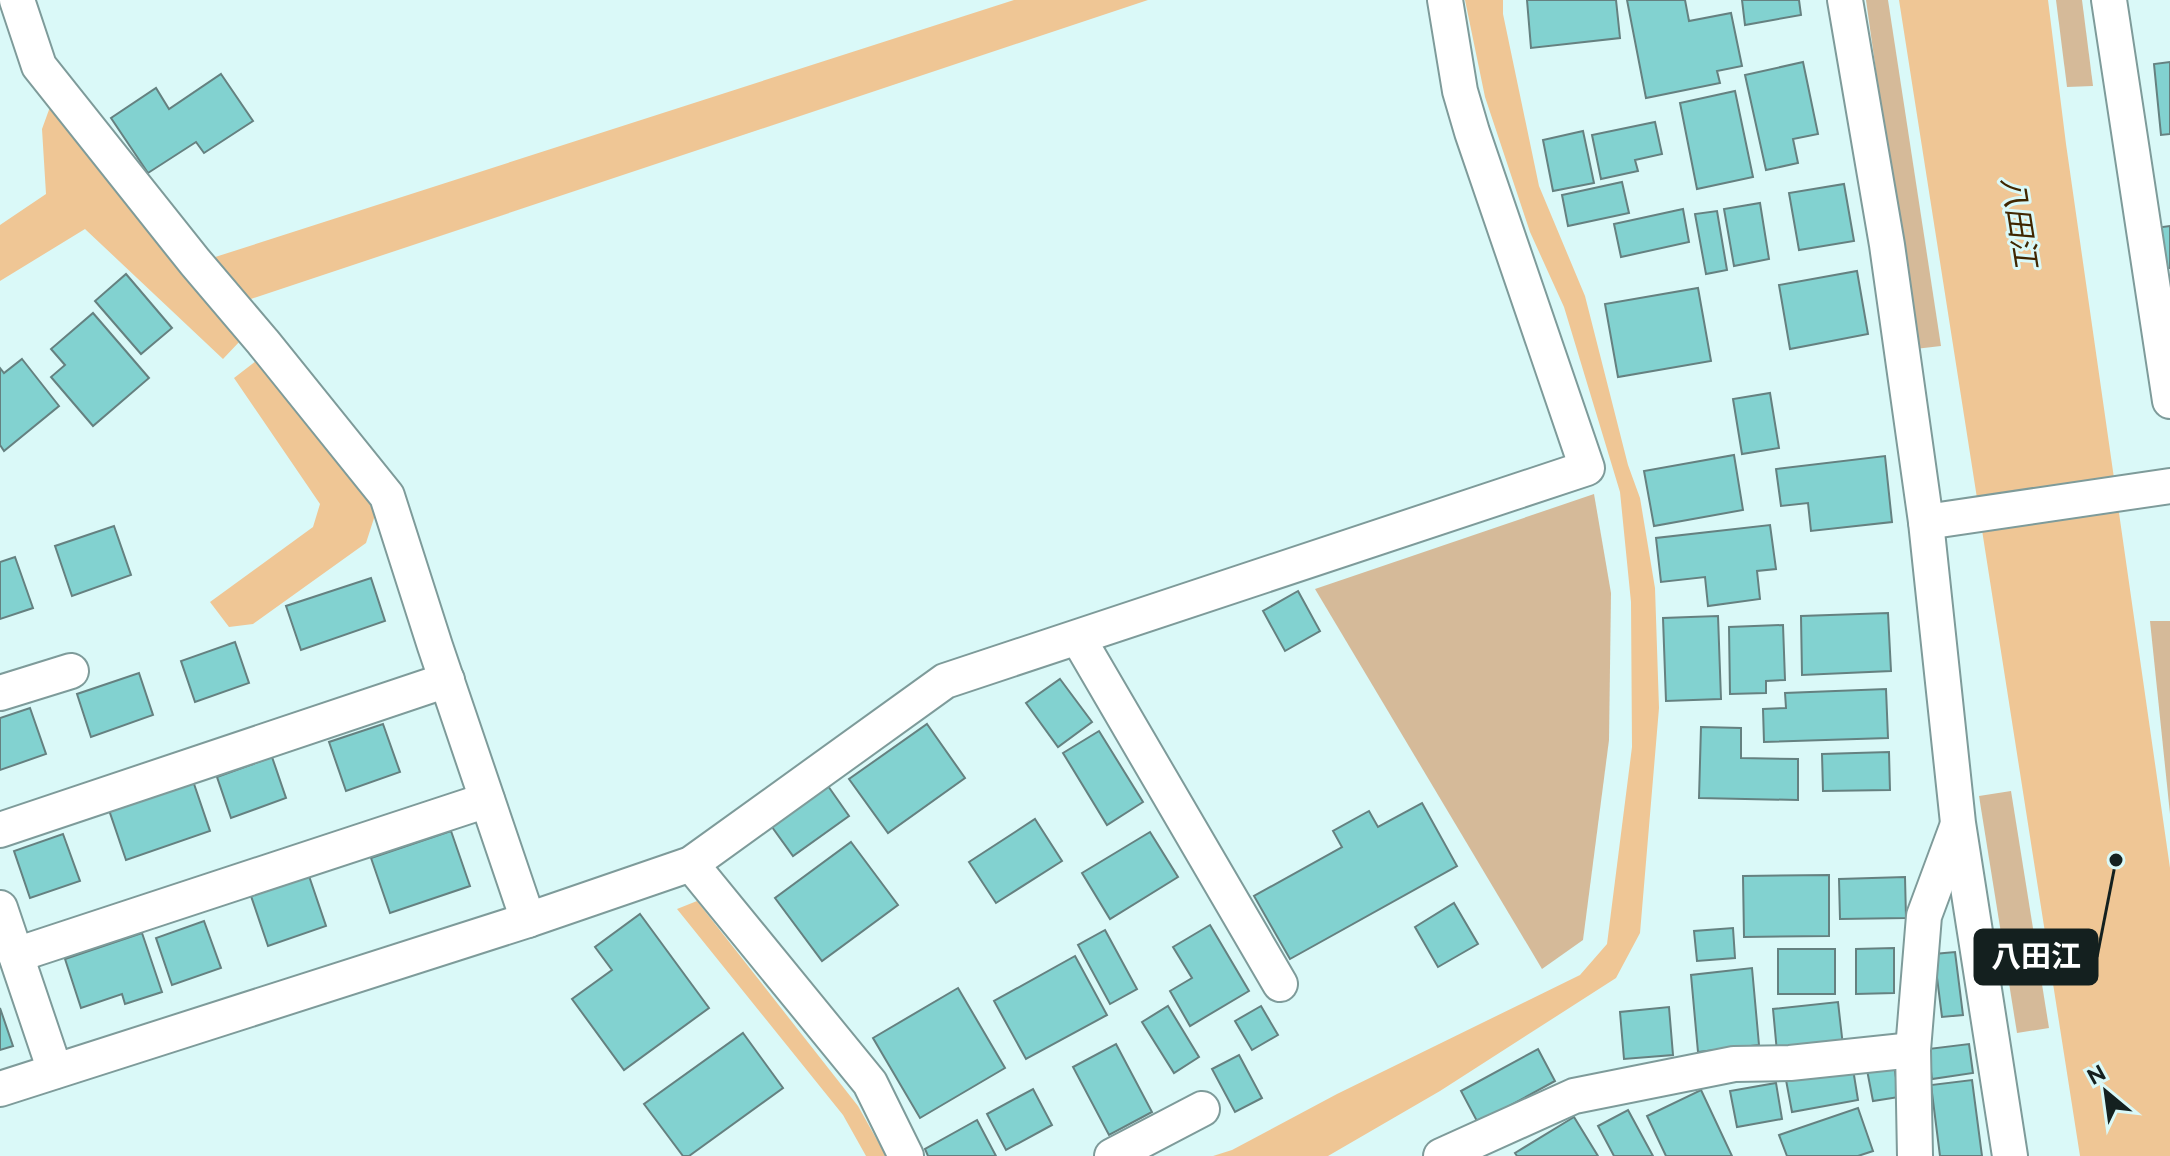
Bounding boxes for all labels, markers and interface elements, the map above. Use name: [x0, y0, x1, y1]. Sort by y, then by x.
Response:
water label: 八田江: [1995, 175, 2044, 272]
callout: 八田江: [1975, 930, 2097, 984]
text: 八田江: [1991, 939, 2081, 974]
north arrow: [2066, 1052, 2146, 1132]
text: N: [2083, 1059, 2110, 1090]

